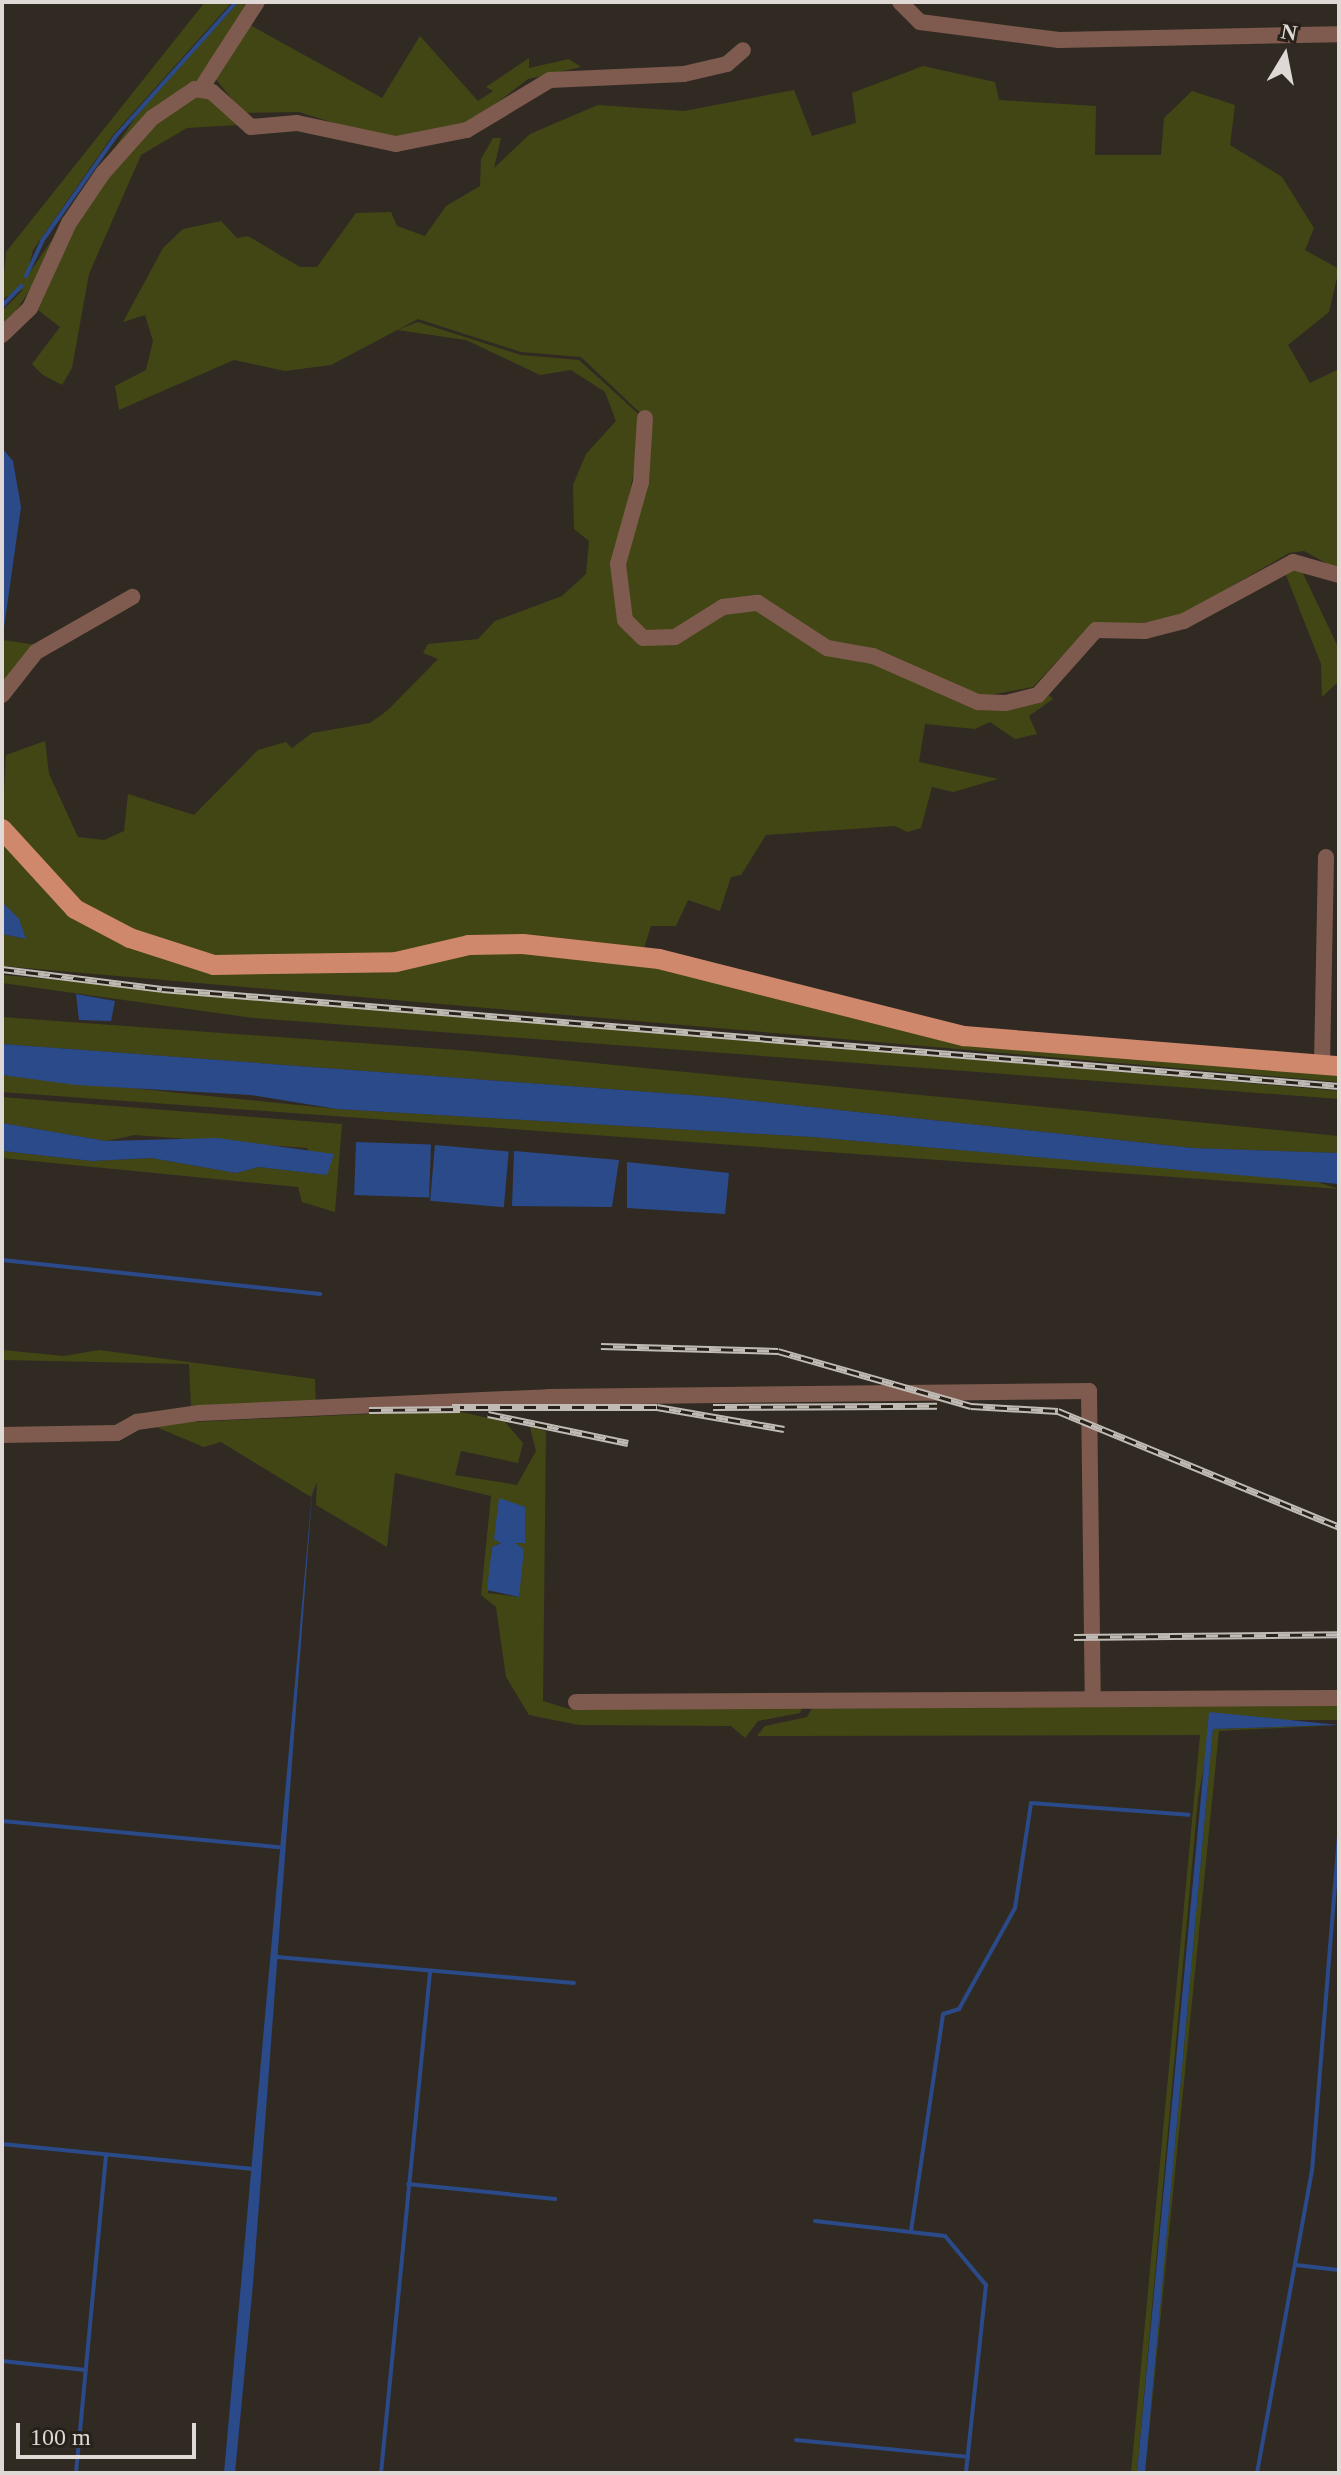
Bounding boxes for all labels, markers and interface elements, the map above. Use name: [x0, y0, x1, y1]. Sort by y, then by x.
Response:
north arrow: [1245, 16, 1325, 96]
text: N: [1279, 18, 1299, 46]
scale bar: [20, 2407, 200, 2457]
text: 100 m: [30, 2424, 91, 2450]

